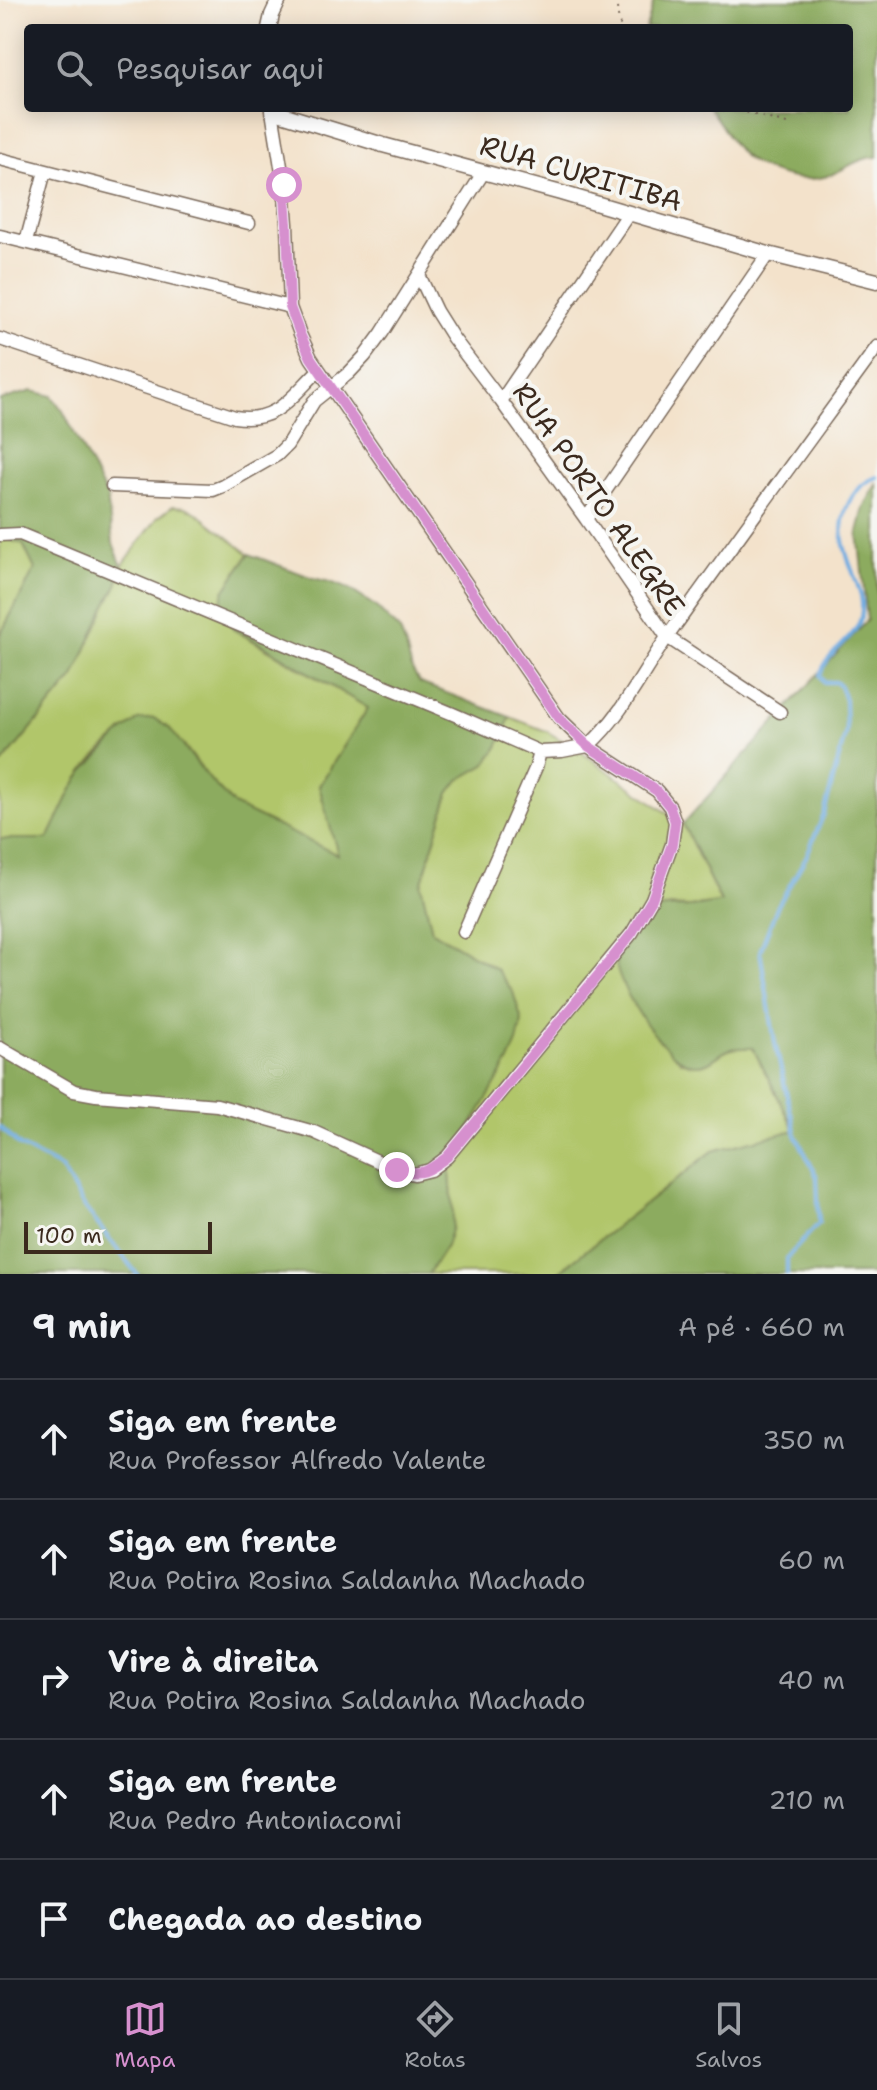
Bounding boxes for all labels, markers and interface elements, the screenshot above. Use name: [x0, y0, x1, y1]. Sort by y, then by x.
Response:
search box: [24, 24, 853, 112]
icon: search: [52, 46, 96, 90]
text: Pesquisar aqui: [116, 48, 325, 89]
street label: RUA CURITIBA: [475, 126, 687, 220]
route start: [266, 167, 302, 203]
street label: RUA PORTO ALEGRE: [504, 375, 694, 623]
route end: [379, 1152, 415, 1188]
scale bar: [24, 1218, 212, 1254]
text: 100 m: [36, 1221, 102, 1250]
text: 9 min: [32, 1303, 131, 1349]
text: A pé · 660 m: [678, 1309, 845, 1344]
text: Siga em frente: [108, 1401, 337, 1442]
icon: ahead: [32, 1417, 76, 1461]
text: 350 m: [762, 1422, 845, 1457]
text: Rua Professor Alfredo Valente: [108, 1442, 487, 1477]
text: Siga em frente: [108, 1521, 337, 1562]
icon: ahead: [32, 1537, 76, 1581]
text: 60 m: [778, 1542, 845, 1577]
text: Rua Potira Rosina Saldanha Machado: [108, 1562, 585, 1597]
text: Vire à direita: [108, 1641, 319, 1682]
icon: right: [32, 1657, 76, 1701]
text: 40 m: [778, 1662, 845, 1697]
text: Rua Potira Rosina Saldanha Machado: [108, 1682, 585, 1717]
text: Siga em frente: [108, 1761, 337, 1802]
icon: ahead: [32, 1777, 76, 1821]
text: 210 m: [768, 1782, 845, 1817]
text: Rua Pedro Antoniacomi: [108, 1802, 402, 1837]
icon: arrive: [32, 1897, 76, 1941]
text: Chegada ao destino: [108, 1899, 423, 1940]
tab: Mapa: [115, 1997, 175, 2074]
tab: Rotas: [405, 1997, 466, 2074]
tab: Salvos: [695, 1997, 762, 2074]

